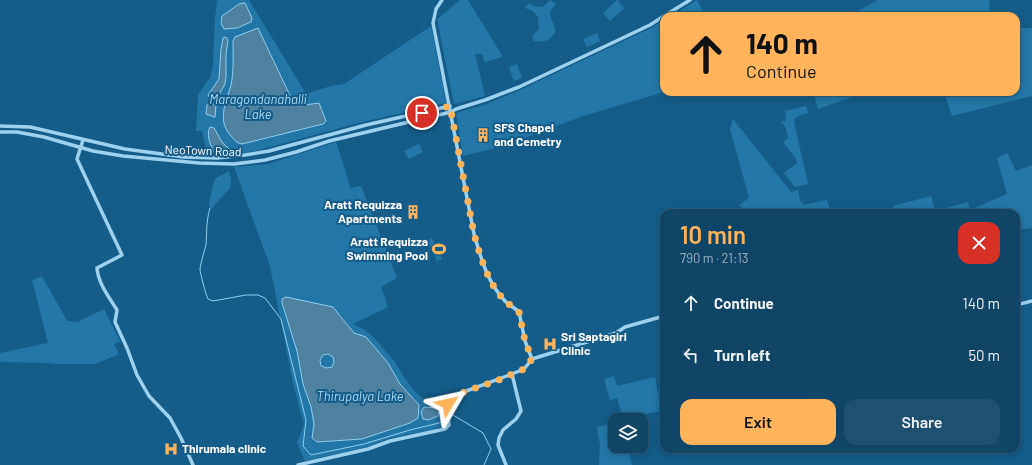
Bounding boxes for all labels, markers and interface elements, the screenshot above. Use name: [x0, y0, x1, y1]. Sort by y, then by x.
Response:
text: 140 m: [746, 26, 818, 60]
icon: ahead: [680, 28, 732, 80]
text: Continue: [746, 60, 817, 82]
water label: Maragondanahalli Lake: [209, 91, 308, 122]
pin: [405, 96, 439, 130]
icon: arrive: [411, 102, 433, 124]
place label: SFS Chapel and Cemetry: [494, 120, 562, 148]
building icon: SFS Chapel and Cemetry: [475, 127, 491, 143]
street label: NeoTown Road: [164, 142, 242, 158]
place label: Aratt Requizza Apartments: [324, 197, 402, 225]
building icon: Aratt Requizza Apartments: [405, 204, 421, 220]
text: 10 min: [680, 220, 746, 249]
button: close: [958, 222, 1000, 264]
place label: Aratt Requizza Swimming Pool: [347, 234, 428, 262]
sports icon: Aratt Requizza Swimming Pool: [431, 241, 447, 257]
text: 790 m · 21:13: [680, 250, 749, 266]
icon: ahead: [680, 292, 702, 314]
text: Continue: [714, 294, 774, 312]
text: 140 m: [963, 294, 1000, 312]
place label: Sri Saptagiri Clinic: [561, 329, 627, 357]
hospital icon: Sri Saptagiri Clinic: [542, 336, 558, 352]
icon: left: [680, 344, 702, 366]
text: Turn left: [714, 346, 770, 364]
text: 50 m: [968, 346, 1000, 364]
position arrow: [427, 383, 469, 425]
water label: Thirupalya Lake: [316, 388, 404, 404]
button: Exit: [680, 399, 836, 445]
button: Share: [844, 399, 1000, 445]
map controls: [608, 413, 648, 453]
button: layers: [608, 413, 648, 453]
hospital icon: Thirumala clinic: [163, 441, 179, 457]
place label: Thirumala clinic: [182, 441, 267, 455]

